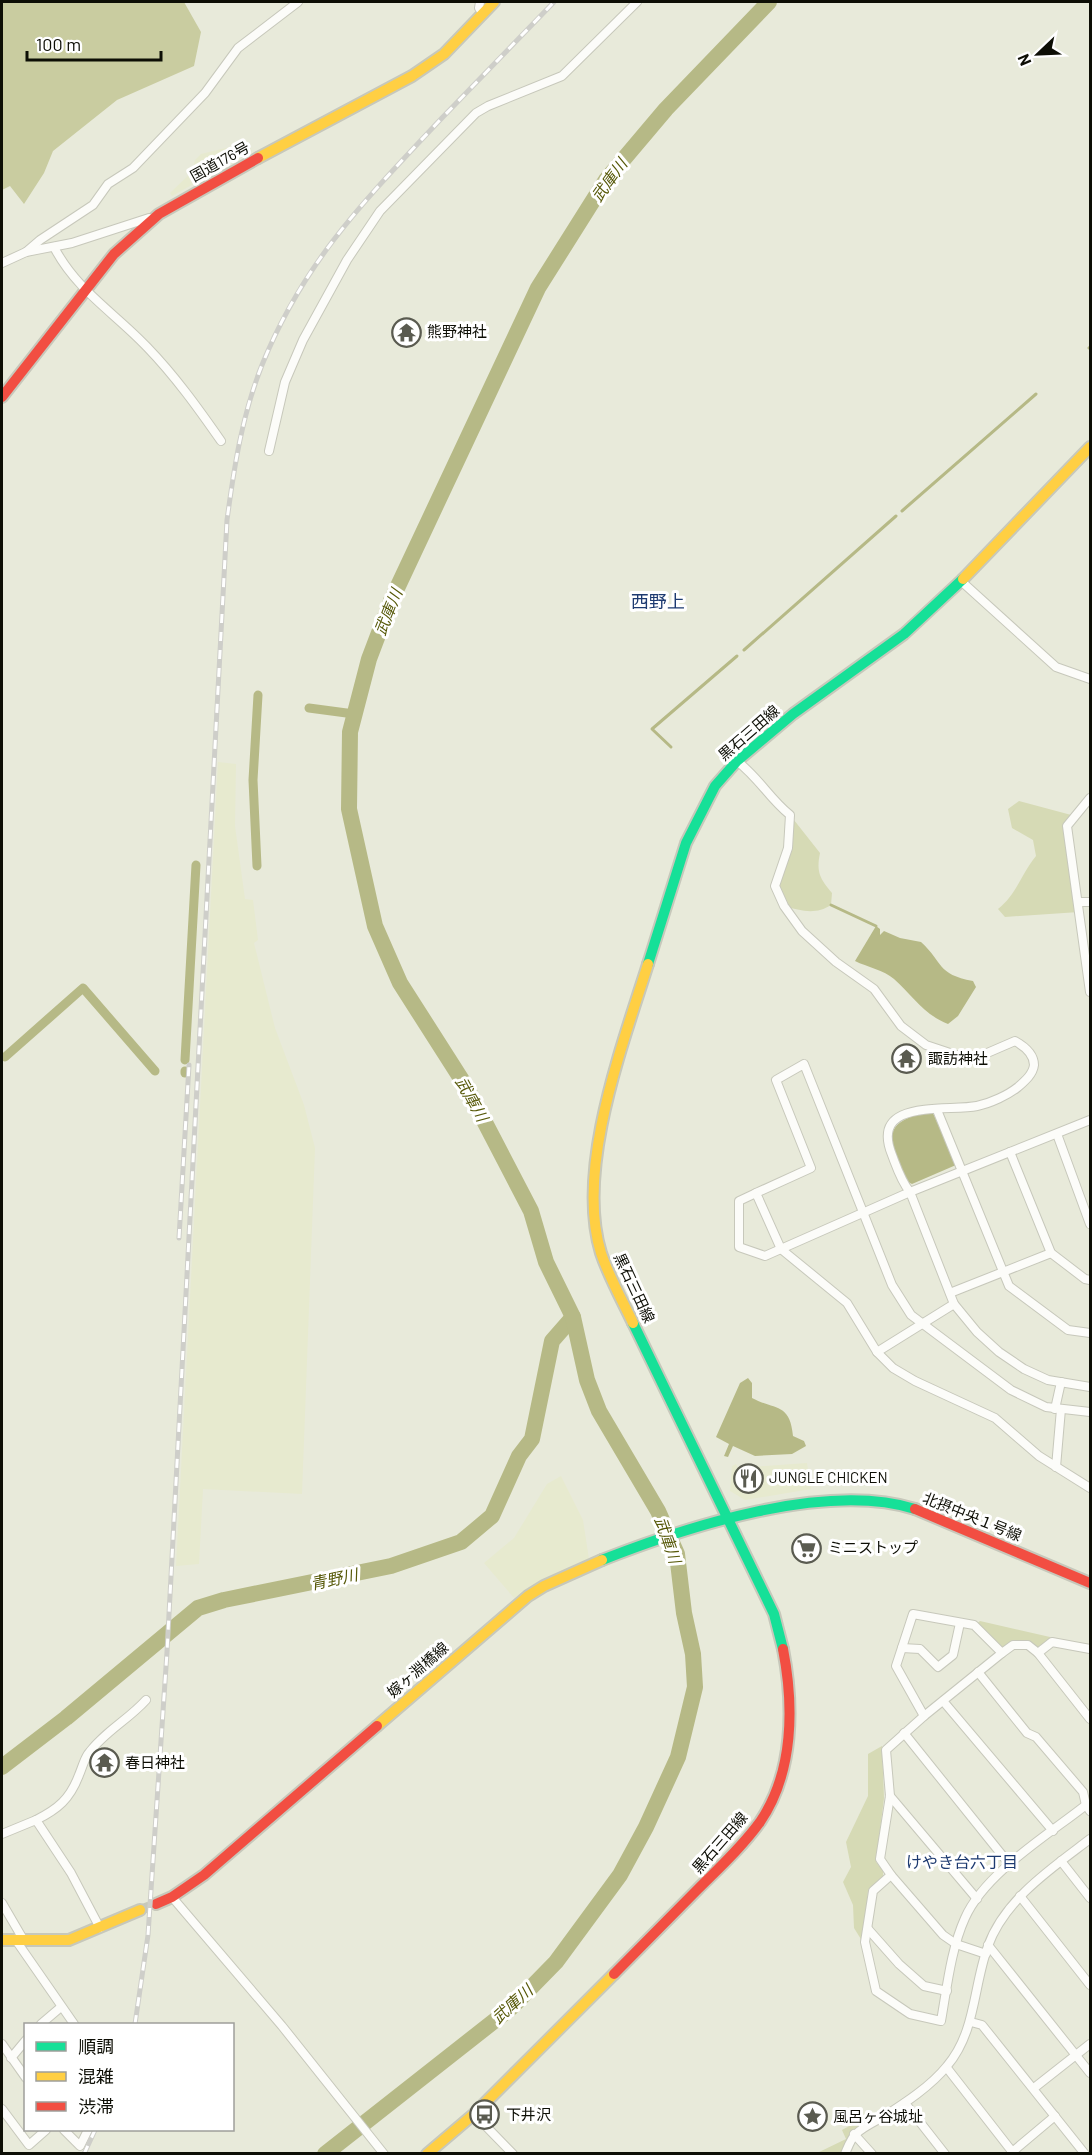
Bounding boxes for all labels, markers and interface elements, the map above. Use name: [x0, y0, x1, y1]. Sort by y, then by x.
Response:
scale bar: [27, 24, 160, 62]
north arrow: [1008, 24, 1068, 84]
text: 100 m: [36, 33, 81, 55]
text: N: [1013, 51, 1035, 69]
street label: 国道176号: [187, 137, 252, 185]
water label: 武庫川: [587, 153, 632, 205]
temple icon: 熊野神社: [390, 316, 422, 348]
place label: 熊野神社: [427, 322, 487, 340]
water label: 武庫川: [370, 584, 406, 638]
district label: 西野上: [631, 590, 685, 612]
street label: 黒石三田線: [714, 701, 783, 764]
temple icon: 諏訪神社: [891, 1043, 923, 1075]
place label: 諏訪神社: [928, 1049, 988, 1067]
water label: 武庫川: [452, 1073, 493, 1126]
street label: 黒石三田線: [611, 1250, 659, 1325]
restaurant icon: JUNGLE CHICKEN: [732, 1462, 764, 1494]
place label: JUNGLE CHICKEN: [769, 1468, 888, 1486]
street label: 北摂中央１号線: [920, 1488, 1024, 1544]
water label: 武庫川: [652, 1514, 686, 1568]
supermarket icon: ミニストップ: [791, 1532, 823, 1564]
place label: ミニストップ: [828, 1538, 918, 1556]
water label: 青野川: [308, 1564, 361, 1593]
street label: 嫁ヶ淵橋線: [383, 1638, 452, 1701]
temple icon: 春日神社: [88, 1747, 120, 1779]
place label: 春日神社: [125, 1753, 185, 1771]
street label: 黒石三田線: [688, 1808, 751, 1877]
district label: けやき台六丁目: [906, 1852, 1018, 1871]
water label: 武庫川: [487, 1979, 537, 2027]
legend: [24, 2023, 234, 2131]
text: 順調: [78, 2035, 114, 2057]
text: 混雑: [78, 2065, 114, 2087]
text: 渋滞: [78, 2095, 114, 2117]
bus stop icon: 下井沢: [469, 2099, 501, 2131]
place icon: 風呂ヶ谷城址: [796, 2101, 828, 2133]
place label: 下井沢: [506, 2105, 551, 2123]
place label: 風呂ヶ谷城址: [833, 2107, 923, 2125]

